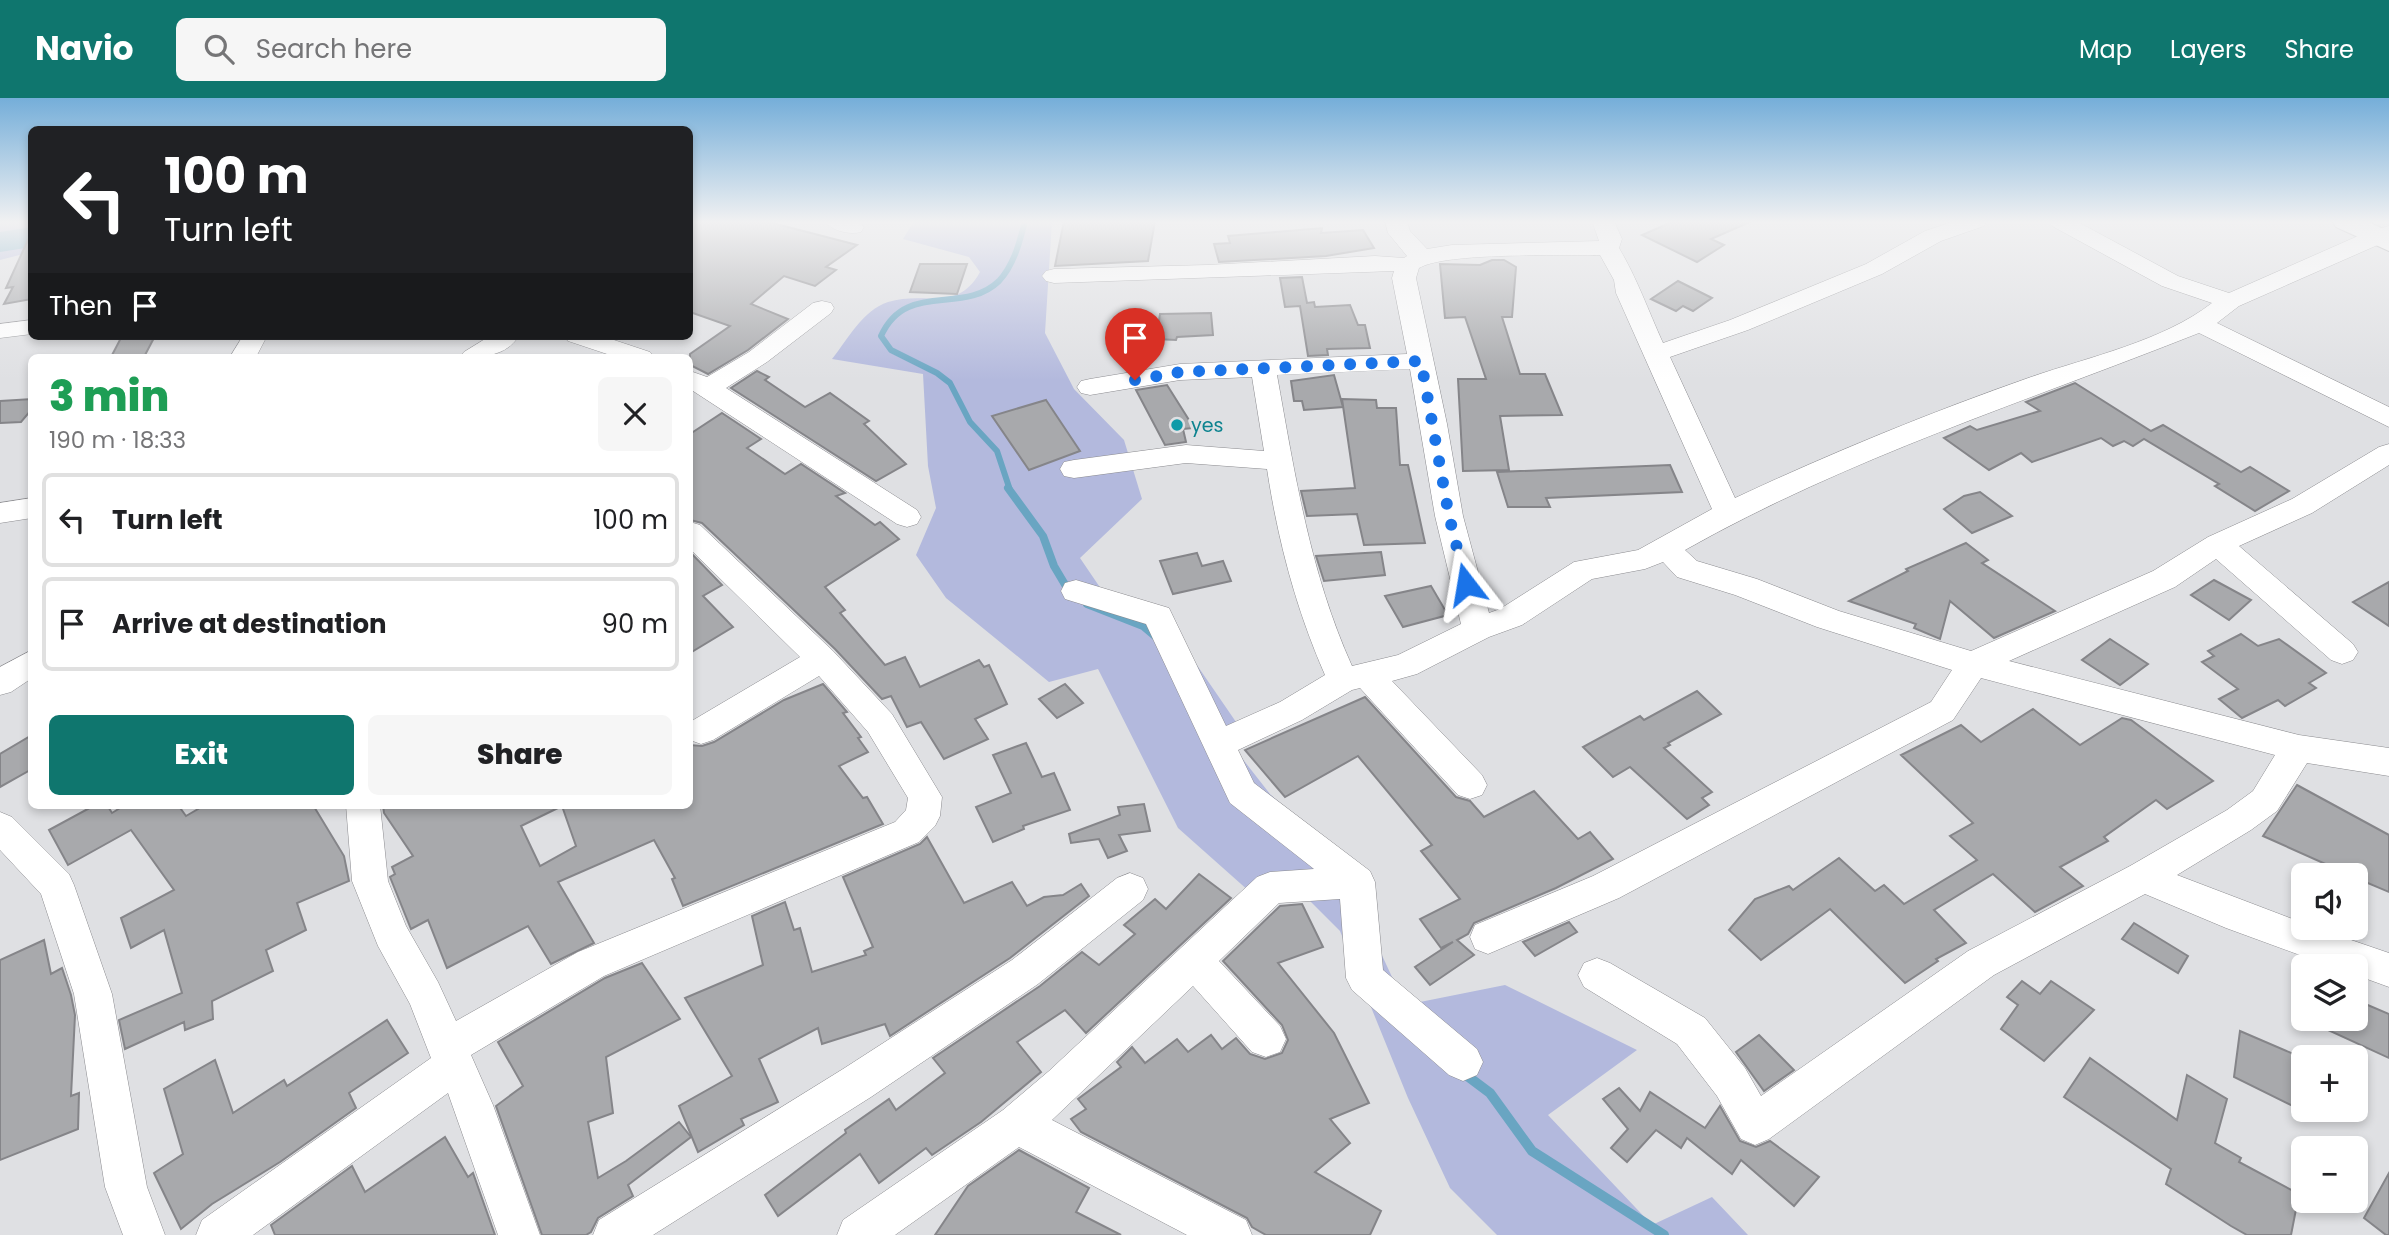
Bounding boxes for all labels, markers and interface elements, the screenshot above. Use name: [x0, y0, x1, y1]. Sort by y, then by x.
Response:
search box: [176, 18, 666, 81]
text: Navio: [35, 25, 134, 72]
icon: search: [200, 30, 238, 68]
text: Search here: [256, 31, 412, 67]
text: Map: [2079, 33, 2132, 66]
text: Layers: [2170, 33, 2246, 66]
text: Share: [2284, 33, 2354, 66]
text: 100 m: [164, 142, 309, 210]
icon: left: [49, 154, 140, 245]
text: Turn left: [164, 207, 293, 252]
icon: arrive: [126, 287, 164, 325]
text: Then: [49, 288, 112, 324]
pin: [1105, 308, 1165, 380]
icon: arrive: [1116, 319, 1154, 357]
text: 3 min: [49, 367, 169, 426]
button: close: [598, 377, 672, 451]
place label: yes: [1191, 412, 1223, 439]
marker: yes: [1169, 417, 1185, 433]
text: 190 m · 18:33: [49, 424, 186, 456]
icon: left: [53, 501, 91, 539]
text: Turn left: [112, 502, 223, 538]
text: 100 m: [593, 502, 668, 538]
position arrow: [1429, 547, 1503, 621]
icon: arrive: [53, 605, 91, 643]
text: Arrive at destination: [112, 606, 387, 642]
text: 90 m: [602, 606, 668, 642]
button: Exit: [49, 715, 354, 795]
button: Share: [368, 715, 672, 795]
map controls: [2291, 863, 2368, 1213]
button: sound: [2291, 863, 2368, 940]
button: layers: [2291, 954, 2368, 1031]
button: +: [2291, 1045, 2368, 1122]
button: −: [2291, 1136, 2368, 1213]

